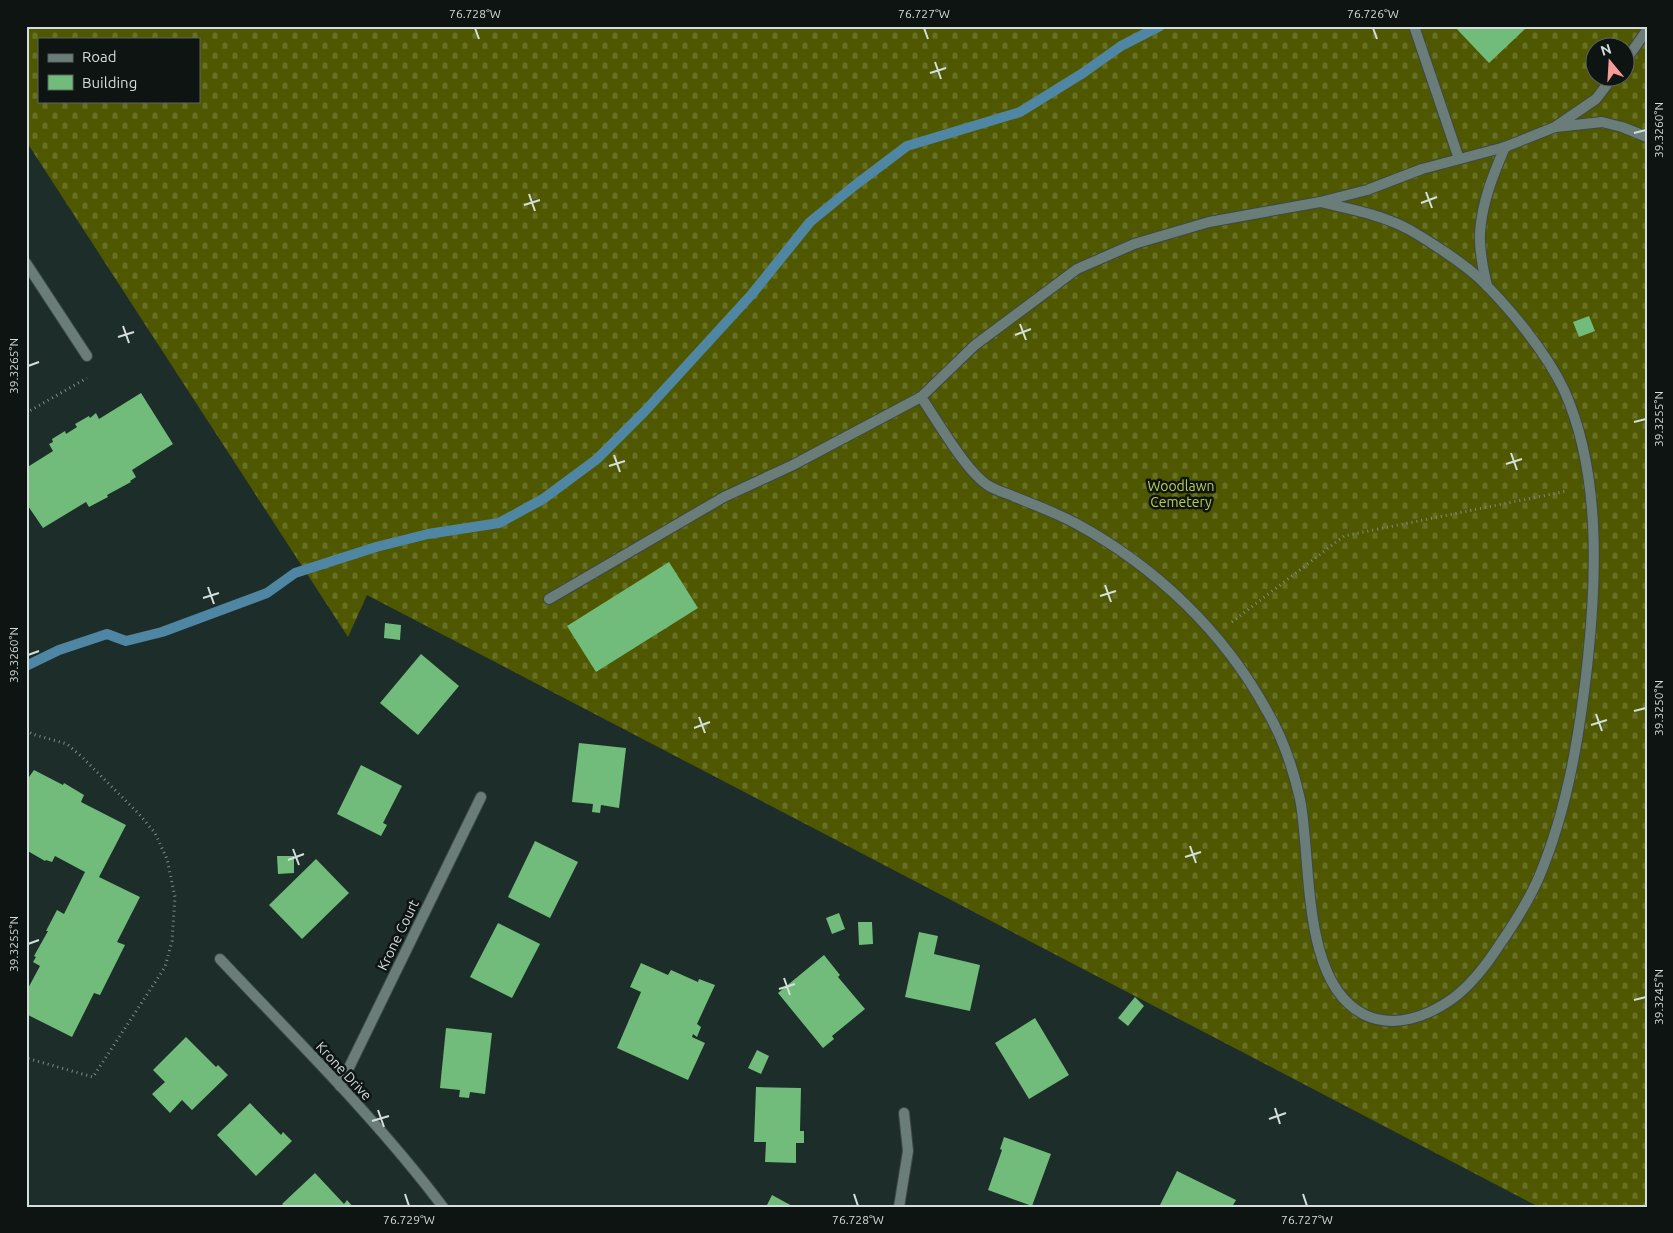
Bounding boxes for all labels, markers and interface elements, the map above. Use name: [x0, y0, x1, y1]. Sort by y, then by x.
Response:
text: 76.728°W: [449, 7, 501, 20]
text: 76.727°W: [898, 7, 950, 20]
text: 76.726°W: [1347, 7, 1399, 20]
legend: [38, 38, 200, 102]
north arrow: [1586, 38, 1636, 88]
text: N: [1599, 40, 1613, 59]
text: Road: [82, 48, 117, 65]
text: Building: [82, 74, 137, 91]
text: 39.3260°N: [1652, 102, 1665, 158]
text: 39.3265°N: [7, 338, 20, 394]
text: 39.3255°N: [1652, 391, 1665, 447]
park label: Woodlawn Cemetery: [1147, 478, 1215, 510]
text: 39.3260°N: [7, 627, 20, 683]
text: 39.3250°N: [1652, 680, 1665, 736]
street label: Krone Court: [374, 897, 422, 973]
text: 39.3255°N: [7, 916, 20, 972]
text: 39.3245°N: [1652, 969, 1665, 1025]
street label: Krone Drive: [313, 1038, 375, 1104]
text: 76.729°W: [383, 1213, 435, 1226]
text: 76.728°W: [832, 1213, 884, 1226]
text: 76.727°W: [1281, 1213, 1333, 1226]

